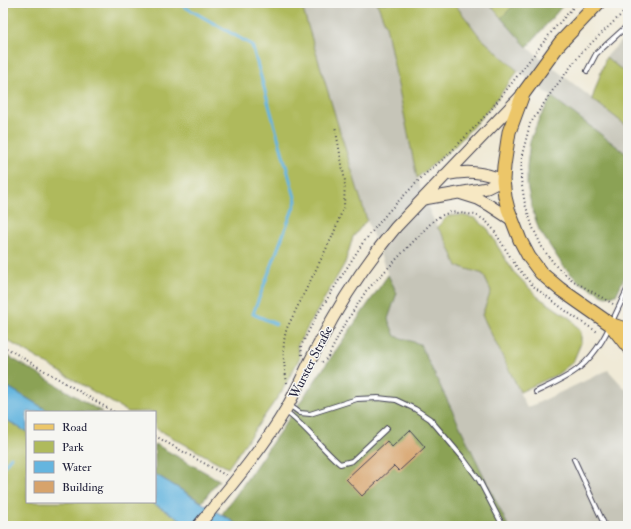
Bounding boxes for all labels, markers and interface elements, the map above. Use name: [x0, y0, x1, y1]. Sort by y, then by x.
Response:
street label: Wurster Straße: [285, 323, 336, 402]
legend: [26, 411, 156, 503]
text: Road: [62, 420, 87, 435]
text: Park: [62, 440, 84, 455]
text: Water: [61, 460, 92, 475]
text: Building: [62, 480, 105, 495]

